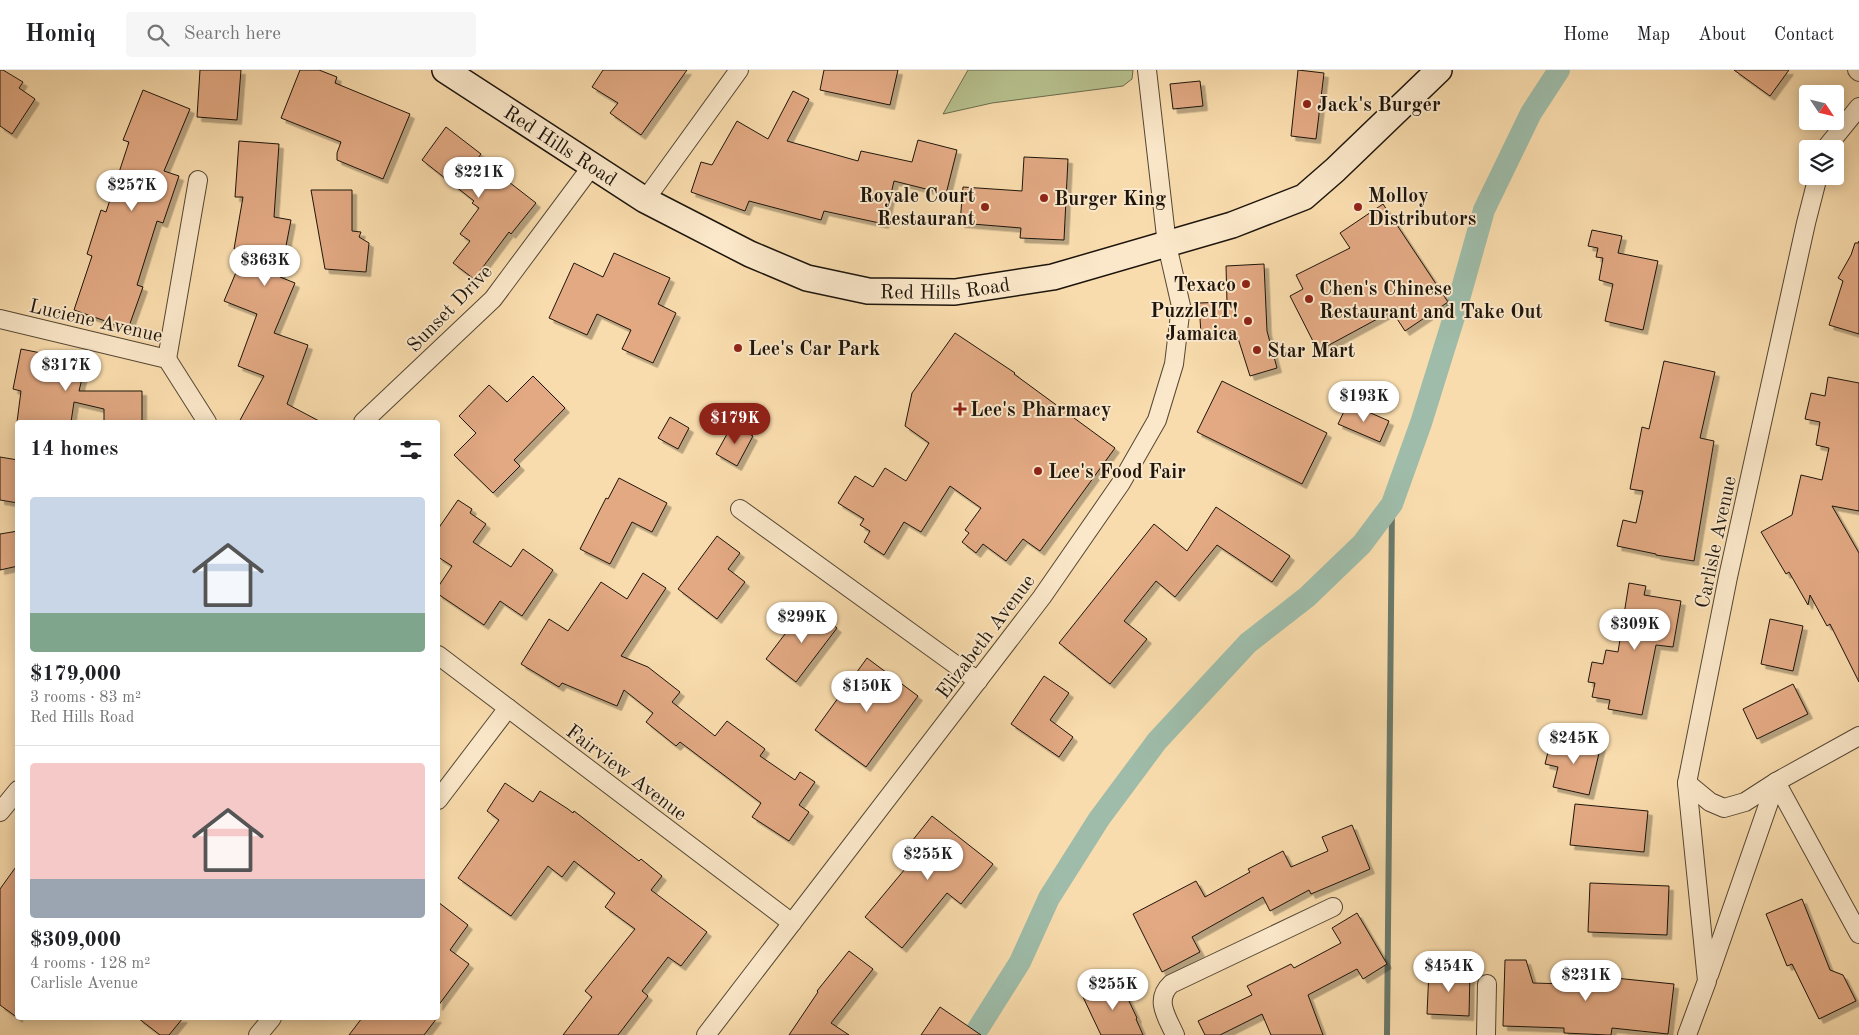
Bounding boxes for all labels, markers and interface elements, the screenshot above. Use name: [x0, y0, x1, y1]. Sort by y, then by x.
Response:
search box: [126, 12, 476, 57]
icon: search: [144, 21, 172, 49]
text: Homiq: [25, 23, 96, 47]
text: Search here: [184, 25, 281, 44]
text: Home: [1563, 26, 1609, 44]
text: Map: [1637, 26, 1670, 44]
text: About: [1698, 26, 1746, 44]
text: Contact: [1774, 26, 1834, 44]
north arrow: [1799, 85, 1844, 130]
map controls: [1799, 85, 1844, 185]
place label: Jack's Burger: [1317, 96, 1441, 116]
marker: Jack's Burger: [1301, 98, 1313, 110]
street label: Red Hills Road: [499, 103, 620, 191]
button: layers: [1799, 140, 1844, 185]
pin: $221K: [444, 156, 514, 199]
text: $221K: [454, 165, 504, 181]
pin: $257K: [97, 170, 167, 212]
text: $257K: [107, 178, 157, 194]
place label: Royale Court Restaurant: [859, 187, 975, 230]
place label: Molloy Distributors: [1368, 187, 1476, 230]
place label: Burger King: [1054, 190, 1166, 210]
marker: Burger King: [1038, 192, 1050, 204]
marker: Royale Court Restaurant: [979, 201, 991, 213]
marker: Molloy Distributors: [1352, 201, 1364, 213]
pin: $363K: [230, 244, 300, 287]
text: $363K: [240, 253, 290, 269]
street label: Sunset Drive: [404, 262, 497, 357]
street label: Red Hills Road: [880, 276, 1012, 304]
place label: Texaco: [1174, 276, 1236, 296]
marker: Texaco: [1240, 278, 1252, 290]
place label: Chen's Chinese Restaurant and Take Out: [1319, 280, 1543, 323]
marker: Chen's Chinese Restaurant and Take Out: [1303, 293, 1315, 305]
street label: Luciene Avenue: [27, 297, 164, 347]
place label: PuzzleIT! Jamaica: [1150, 302, 1238, 345]
marker: PuzzleIT! Jamaica: [1242, 315, 1254, 327]
place label: Lee's Car Park: [748, 340, 880, 360]
marker: Lee's Car Park: [732, 342, 744, 354]
place label: Star Mart: [1267, 342, 1355, 362]
marker: Star Mart: [1251, 344, 1263, 356]
pin: $317K: [31, 350, 101, 392]
text: $317K: [41, 358, 91, 374]
pin: $193K: [1329, 380, 1399, 423]
text: $193K: [1339, 389, 1389, 405]
place label: Lee's Pharmacy: [970, 401, 1111, 421]
pin: $179K: [700, 402, 770, 445]
marker: Lee's Pharmacy: [954, 403, 966, 415]
text: $179K: [710, 411, 760, 427]
icon: filters: [397, 436, 425, 464]
text: 14 homes: [30, 439, 118, 460]
place label: Lee's Food Fair: [1048, 463, 1186, 483]
marker: Lee's Food Fair: [1032, 465, 1044, 477]
street label: Carlisle Avenue: [1693, 474, 1741, 610]
icon: home: [183, 530, 273, 620]
street label: Elizabeth Avenue: [934, 571, 1040, 703]
pin: $299K: [767, 602, 837, 644]
pin: $309K: [1600, 608, 1670, 651]
text: $299K: [777, 610, 827, 626]
text: $309K: [1610, 617, 1660, 633]
text: $179,000: [30, 664, 121, 685]
pin: $150K: [832, 670, 902, 713]
text: $150K: [842, 679, 892, 695]
text: 3 rooms · 83 m²: [30, 690, 141, 706]
text: Red Hills Road: [30, 710, 134, 726]
street label: Fairview Avenue: [562, 722, 690, 825]
pin: $245K: [1539, 722, 1609, 765]
text: $245K: [1549, 731, 1599, 747]
icon: home: [183, 795, 273, 885]
pin: $255K: [893, 838, 963, 881]
text: $255K: [903, 847, 953, 863]
text: $309,000: [30, 930, 121, 951]
pin: $454K: [1414, 950, 1484, 993]
text: 4 rooms · 128 m²: [30, 956, 150, 972]
text: $454K: [1424, 959, 1474, 975]
pin: $231K: [1551, 960, 1621, 1002]
pin: $255K: [1078, 968, 1148, 1011]
text: $231K: [1561, 968, 1611, 984]
text: Carlisle Avenue: [30, 976, 138, 992]
text: $255K: [1088, 977, 1138, 993]

